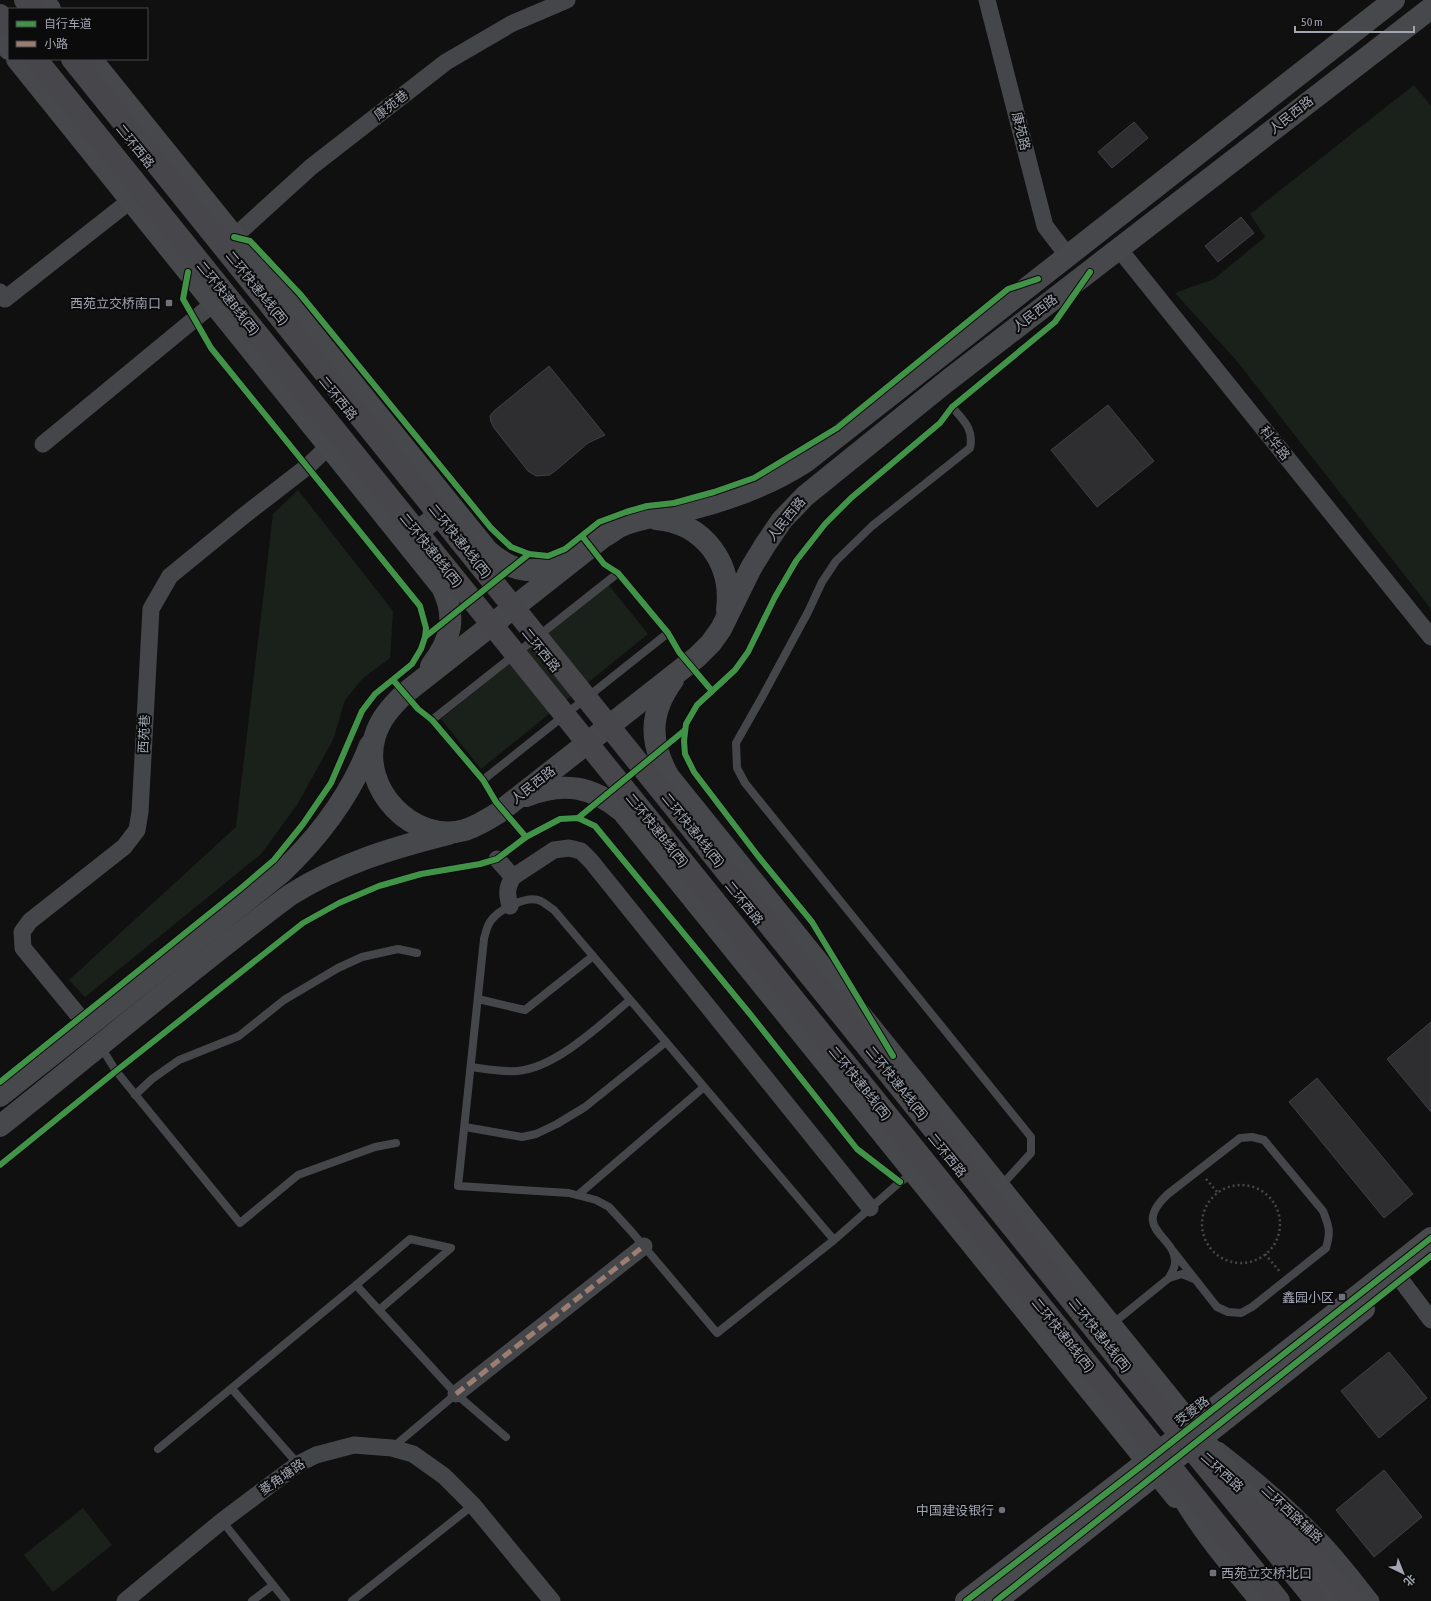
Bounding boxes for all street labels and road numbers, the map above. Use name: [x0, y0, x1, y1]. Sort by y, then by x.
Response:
street label: 康苑巷: [371, 87, 411, 123]
street label: 人民西路: [1266, 93, 1316, 137]
street label: 康苑路: [1009, 110, 1033, 152]
street label: 二环西路: [113, 121, 157, 171]
street label: 二环快速A线(西): [223, 248, 291, 328]
street label: 二环快速B线(西): [194, 258, 262, 338]
street label: 人民西路: [1010, 291, 1060, 335]
street label: 二环西路: [316, 373, 360, 423]
street label: 科华路: [1257, 423, 1293, 463]
street label: 人民西路: [764, 494, 808, 544]
street label: 二环快速A线(西): [426, 501, 494, 581]
street label: 二环快速B线(西): [397, 510, 465, 590]
street label: 二环西路: [519, 625, 563, 675]
street label: 西苑巷: [135, 714, 153, 754]
street label: 人民西路: [508, 763, 558, 807]
street label: 二环快速B线(西): [623, 790, 691, 870]
street label: 二环快速A线(西): [659, 790, 727, 870]
street label: 二环西路: [722, 878, 766, 928]
street label: 二环快速B线(西): [826, 1043, 894, 1123]
street label: 二环快速A线(西): [863, 1043, 931, 1123]
street label: 二环西路: [925, 1130, 969, 1180]
street label: 二环快速B线(西): [1029, 1295, 1097, 1375]
street label: 二环快速A线(西): [1066, 1295, 1134, 1375]
street label: 茭菱路: [1172, 1393, 1212, 1429]
street label: 二环西路: [1198, 1449, 1246, 1495]
street label: 菱角塘路: [256, 1456, 308, 1498]
street label: 二环西路辅路: [1258, 1482, 1326, 1546]

